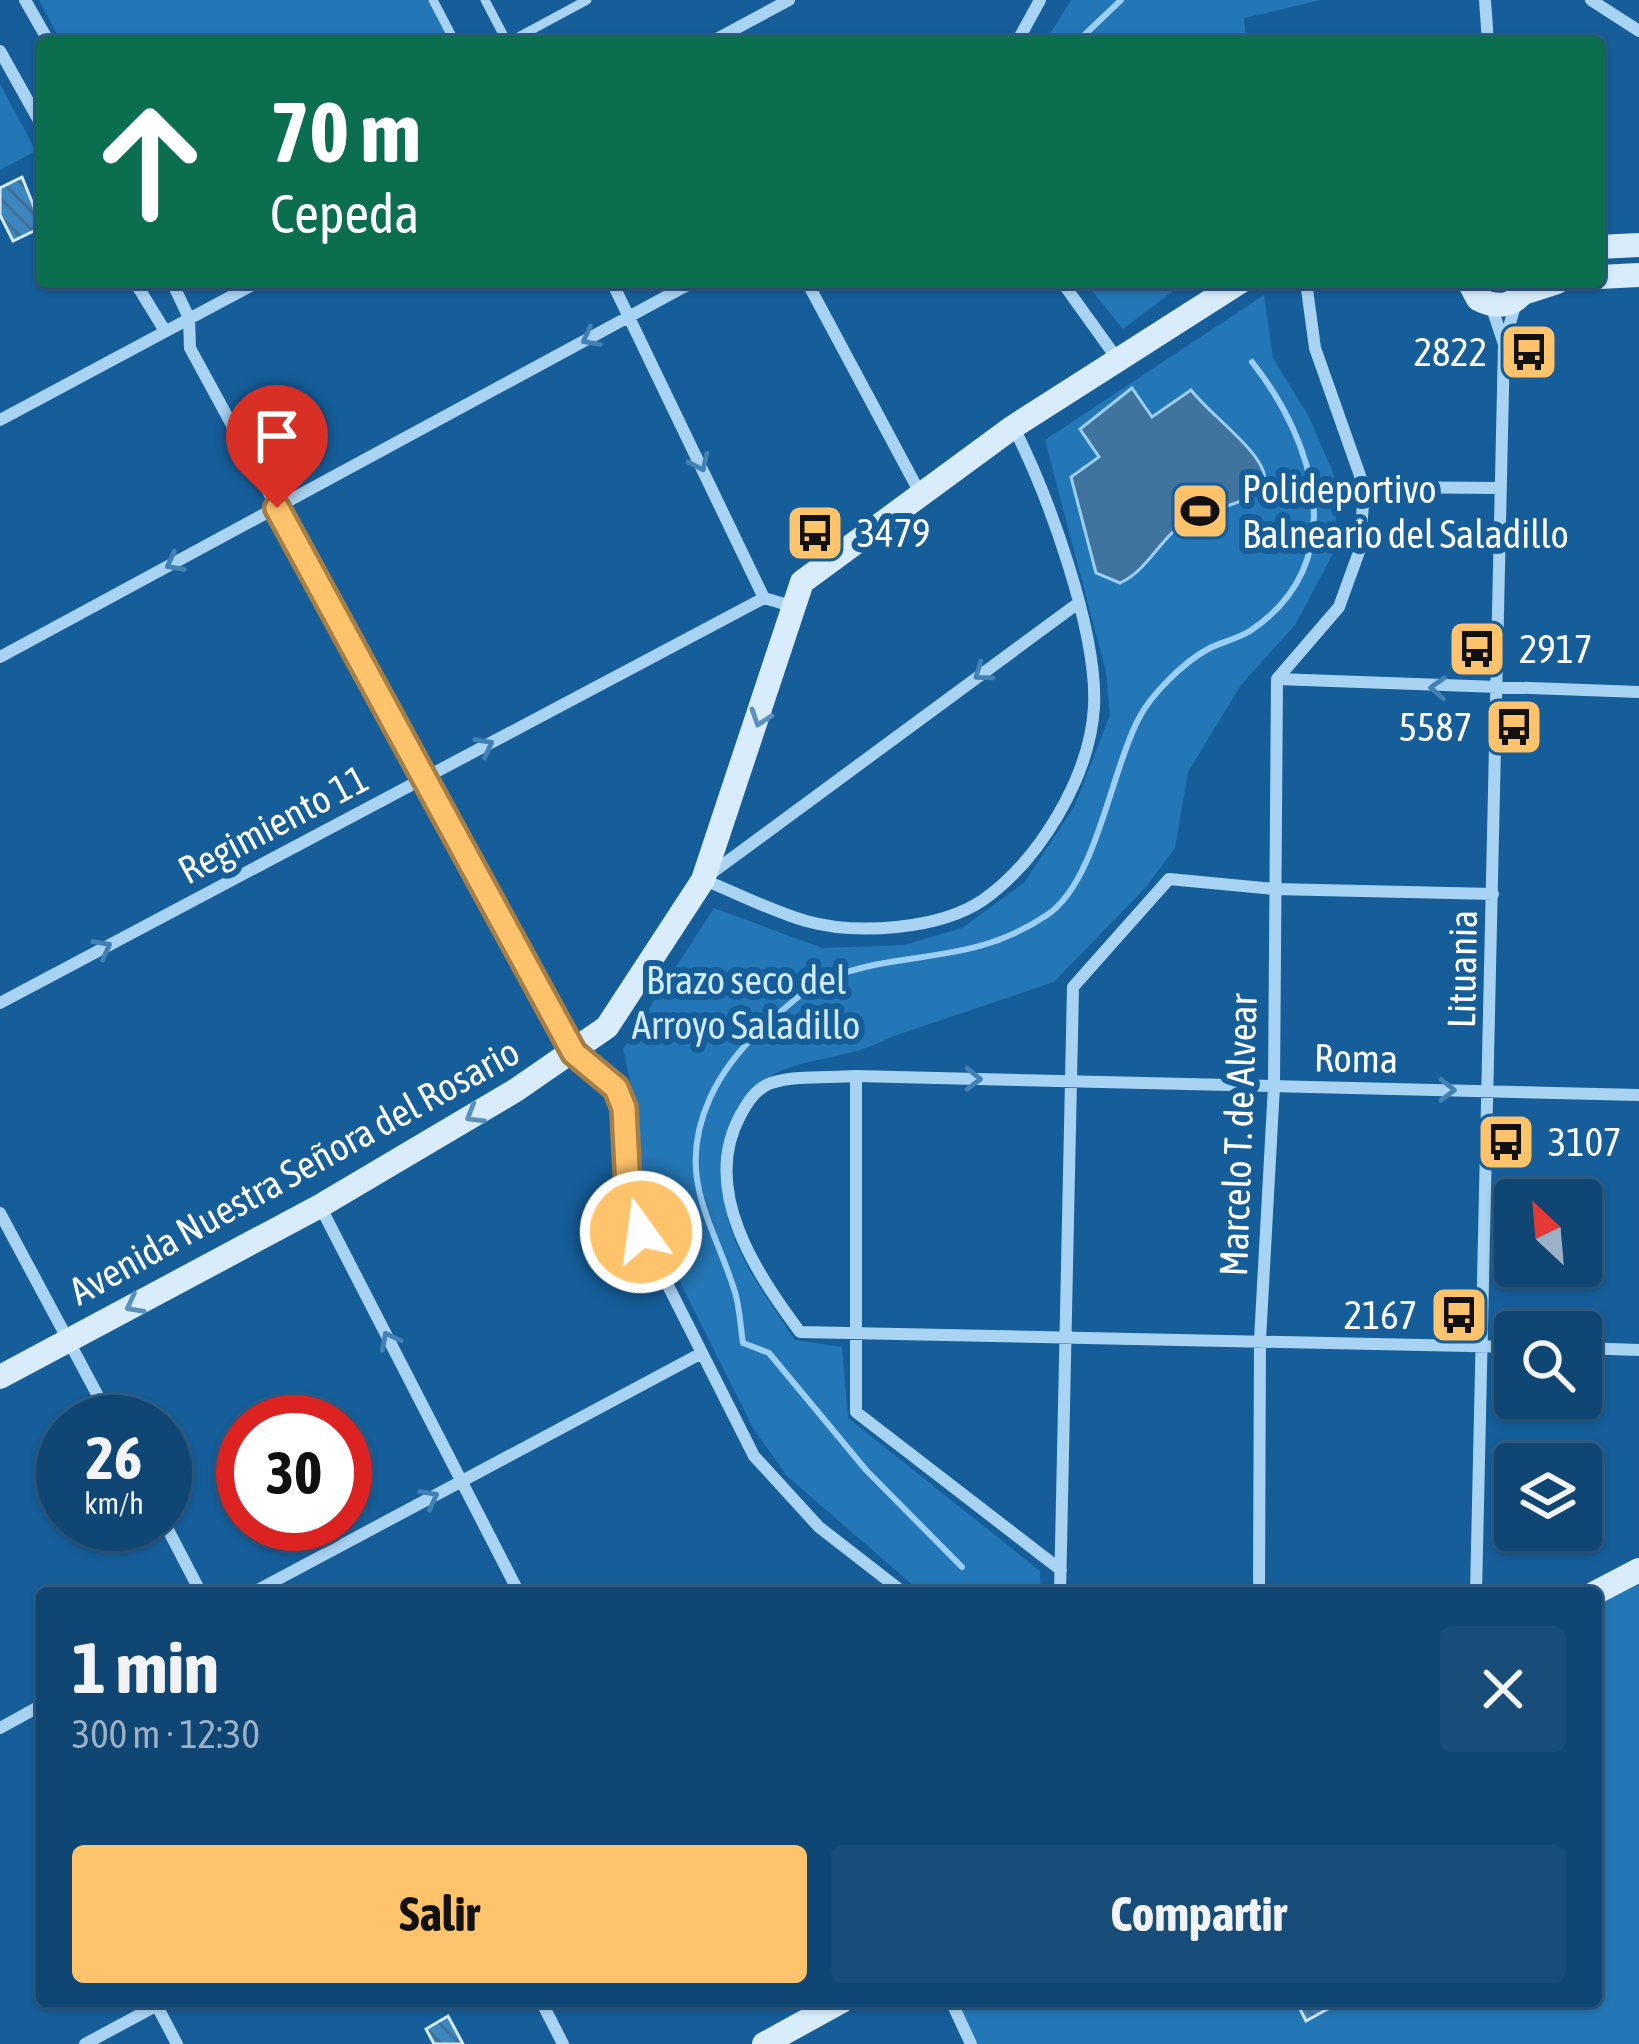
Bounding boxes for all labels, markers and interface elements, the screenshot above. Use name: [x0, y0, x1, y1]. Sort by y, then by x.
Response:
icon: ahead: [72, 84, 228, 240]
text: 70 m: [270, 84, 421, 180]
text: Cepeda: [270, 183, 419, 244]
bus stop icon: 2822: [1498, 321, 1560, 383]
one-way arrow: [582, 324, 603, 347]
place label: 2822: [1414, 330, 1487, 374]
pin: [226, 385, 328, 508]
icon: arrive: [244, 403, 310, 469]
one-way arrow: [686, 451, 709, 472]
place label: Polideportivo Balneario del Saladillo: [1242, 467, 1569, 556]
sports icon: Polideportivo Balneario del Saladillo: [1169, 480, 1231, 542]
bus stop icon: 3479: [784, 502, 846, 564]
place label: 3479: [857, 511, 930, 555]
one-way arrow: [165, 549, 186, 572]
bus stop icon: 2917: [1446, 618, 1508, 680]
place label: 2917: [1519, 627, 1592, 671]
one-way arrow: [974, 659, 996, 681]
one-way arrow: [1428, 675, 1447, 701]
bus stop icon: 5587: [1483, 696, 1545, 758]
place label: 5587: [1399, 705, 1472, 749]
one-way arrow: [750, 706, 774, 727]
one-way arrow: [473, 736, 494, 760]
street label: Regimiento 11: [171, 756, 375, 892]
street label: Lituania: [1439, 909, 1485, 1029]
one-way arrow: [91, 939, 112, 962]
park label: Brazo seco del Arroyo Saladillo: [632, 958, 860, 1047]
street label: Marcelo T. de Alvear: [1211, 993, 1265, 1277]
street label: Avenida Nuestra Señora del Rosario: [62, 1029, 526, 1313]
street label: Roma: [1314, 1035, 1398, 1081]
one-way arrow: [964, 1066, 983, 1092]
one-way arrow: [1438, 1077, 1457, 1103]
one-way arrow: [465, 1101, 487, 1123]
bus stop icon: 3107: [1475, 1111, 1537, 1173]
place label: 3107: [1548, 1120, 1621, 1164]
position arrow: [578, 1169, 704, 1295]
north arrow: [1494, 1179, 1602, 1287]
map controls: [1494, 1179, 1602, 1551]
bus stop icon: 2167: [1428, 1284, 1490, 1346]
one-way arrow: [125, 1291, 146, 1314]
place label: 2167: [1344, 1293, 1417, 1337]
button: search: [1494, 1311, 1602, 1419]
one-way arrow: [380, 1331, 403, 1352]
speed limit sign: 30: [216, 1395, 372, 1551]
text: 26: [86, 1423, 142, 1492]
button: layers: [1494, 1443, 1602, 1551]
text: km/h: [84, 1486, 144, 1520]
one-way arrow: [417, 1490, 439, 1513]
text: 1 min: [72, 1626, 219, 1708]
button: close: [1440, 1626, 1566, 1752]
text: 300 m · 12:30: [72, 1712, 260, 1756]
button: Salir: [72, 1845, 807, 1983]
button: Compartir: [831, 1845, 1566, 1983]

